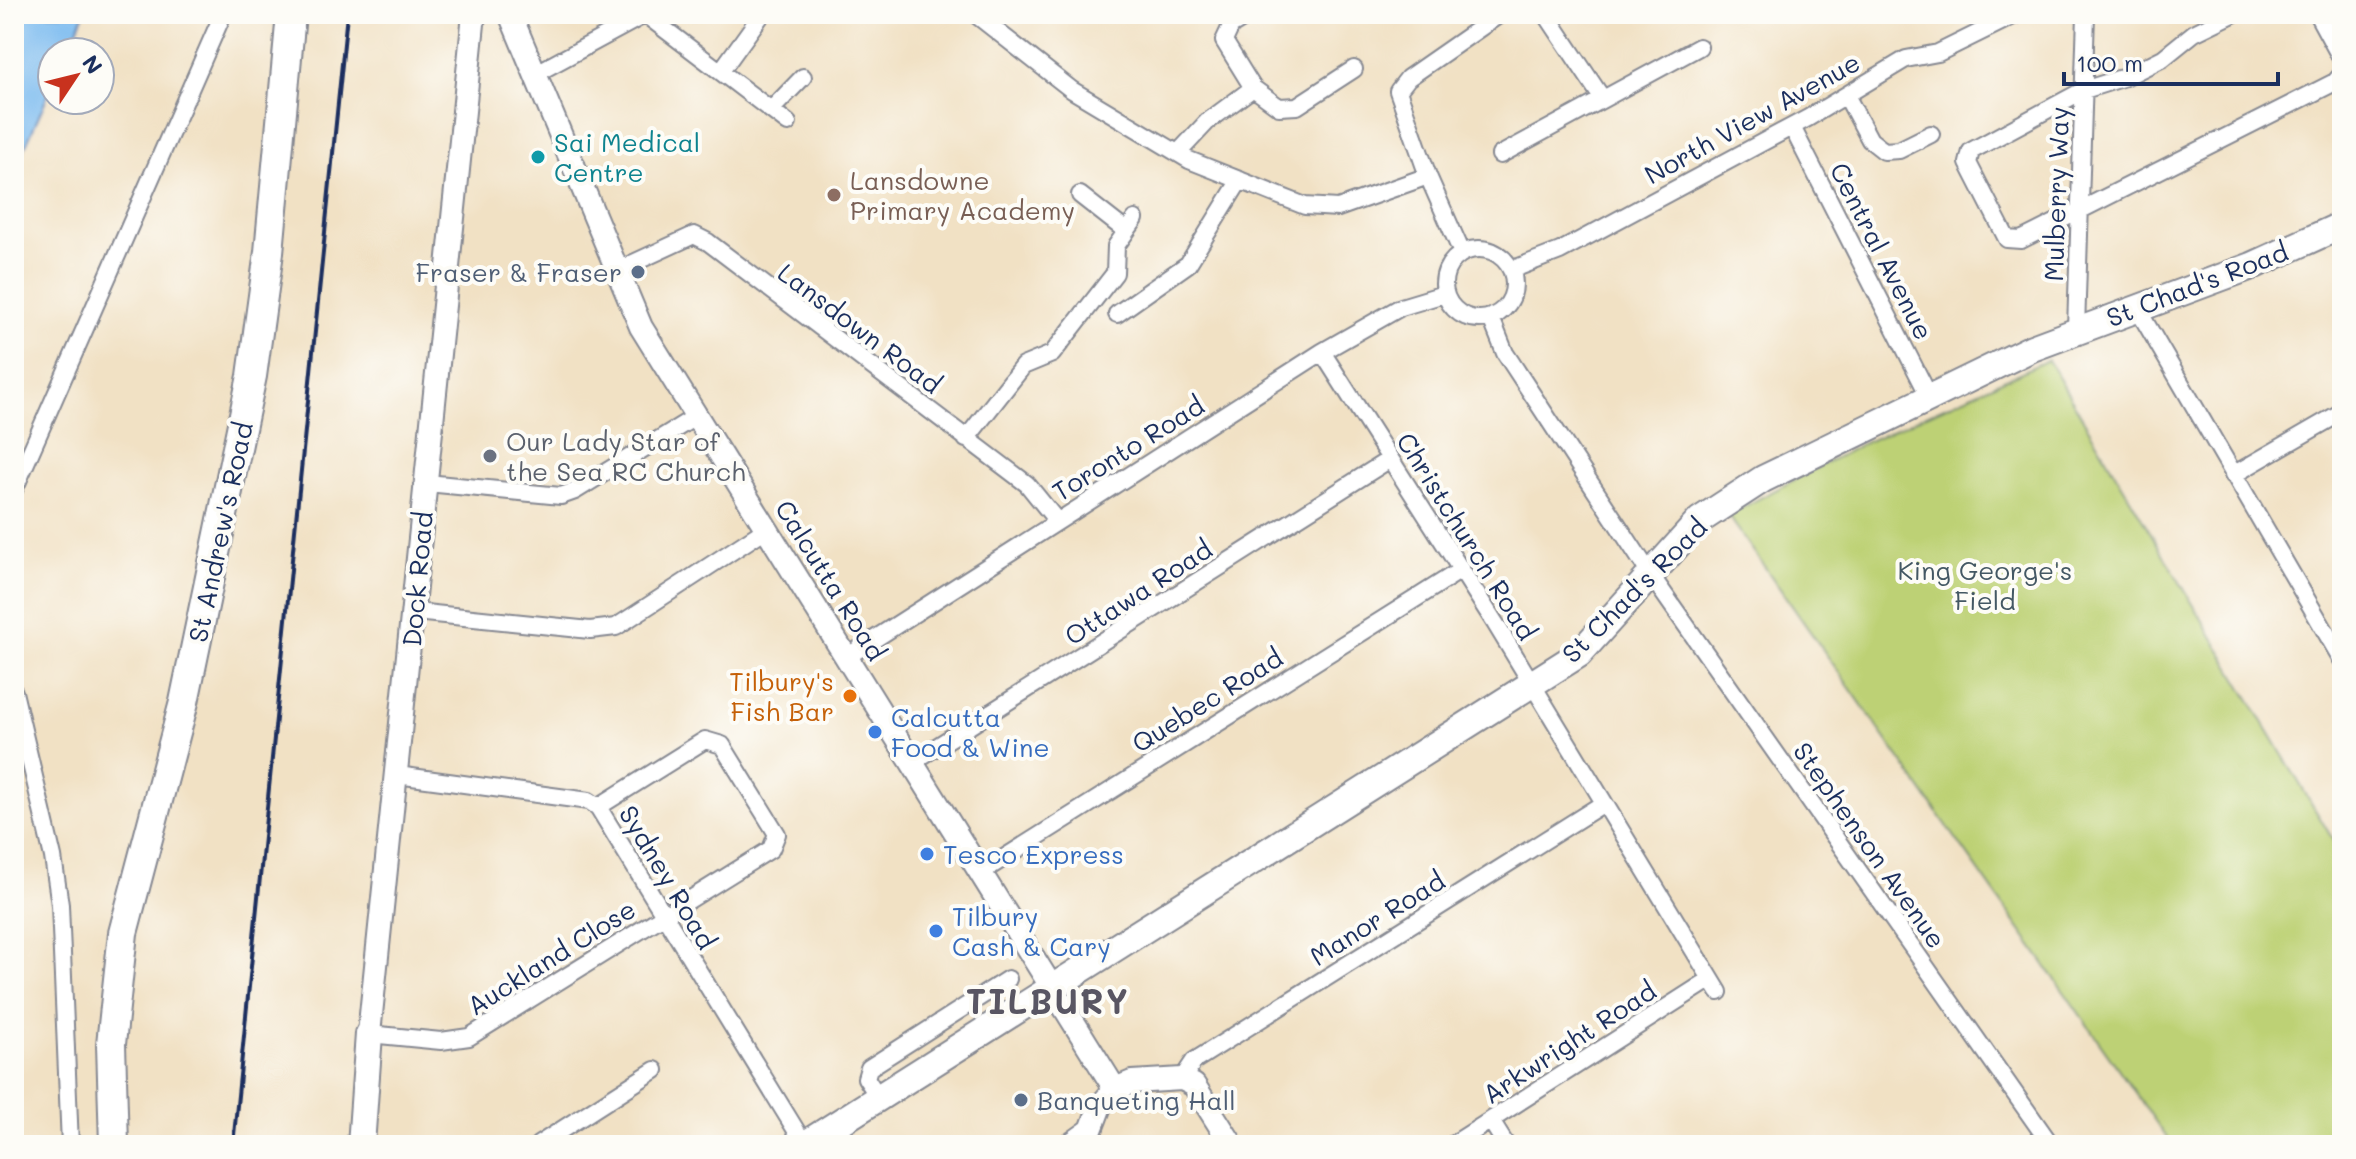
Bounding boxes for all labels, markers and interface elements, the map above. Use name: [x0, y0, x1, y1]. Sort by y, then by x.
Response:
north arrow: [36, 36, 116, 116]
scale bar: [2064, 36, 2278, 86]
street label: North View Avenue: [1638, 45, 1866, 191]
text: 100 m: [2076, 47, 2143, 78]
text: N: [76, 49, 109, 79]
street label: Mulberry Way: [2036, 106, 2076, 282]
place label: Sai Medical Centre: [554, 125, 700, 189]
marker: Sai Medical Centre: [529, 148, 547, 166]
street label: Central Avenue: [1823, 157, 1941, 345]
place label: Lansdowne Primary Academy: [850, 163, 1075, 227]
marker: Lansdowne Primary Academy: [825, 186, 843, 204]
street label: St Chad's Road: [2101, 234, 2293, 334]
place label: Fraser & Fraser: [415, 255, 622, 289]
street label: Lansdown Road: [771, 255, 949, 401]
marker: Fraser & Fraser: [629, 263, 647, 281]
street label: Toronto Road: [1046, 388, 1210, 508]
street label: St Andrew's Road: [180, 419, 260, 645]
place label: Our Lady Star of the Sea RC Church: [506, 424, 746, 488]
street label: Christchurch Road: [1389, 426, 1545, 646]
marker: Our Lady Star of the Sea RC Church: [481, 447, 499, 465]
street label: Calcutta Road: [768, 493, 894, 667]
street label: Dock Road: [394, 510, 440, 648]
street label: St Chad's Road: [1554, 510, 1714, 670]
street label: Ottawa Road: [1058, 532, 1218, 652]
park label: King George's Field: [1898, 553, 2072, 617]
street label: Quebec Road: [1125, 640, 1289, 760]
place label: Tilbury's Fish Bar: [729, 664, 834, 728]
marker: Tilbury's Fish Bar: [841, 687, 859, 705]
place label: Calcutta Food & Wine: [891, 700, 1050, 764]
marker: Calcutta Food & Wine: [866, 723, 884, 741]
street label: Stephenson Avenue: [1786, 735, 1954, 955]
street label: Sydney Road: [612, 799, 724, 955]
place label: Tesco Express: [943, 837, 1124, 871]
marker: Tesco Express: [918, 845, 936, 863]
street label: Manor Road: [1303, 863, 1451, 973]
street label: Auckland Close: [460, 892, 642, 1022]
place label: Tilbury Cash & Cary: [952, 899, 1111, 963]
marker: Tilbury Cash & Cary: [927, 922, 945, 940]
street label: Arkwright Road: [1476, 973, 1662, 1111]
district label: TILBURY: [966, 978, 1130, 1023]
place label: Banqueting Hall: [1037, 1083, 1236, 1117]
marker: Banqueting Hall: [1012, 1091, 1030, 1109]

